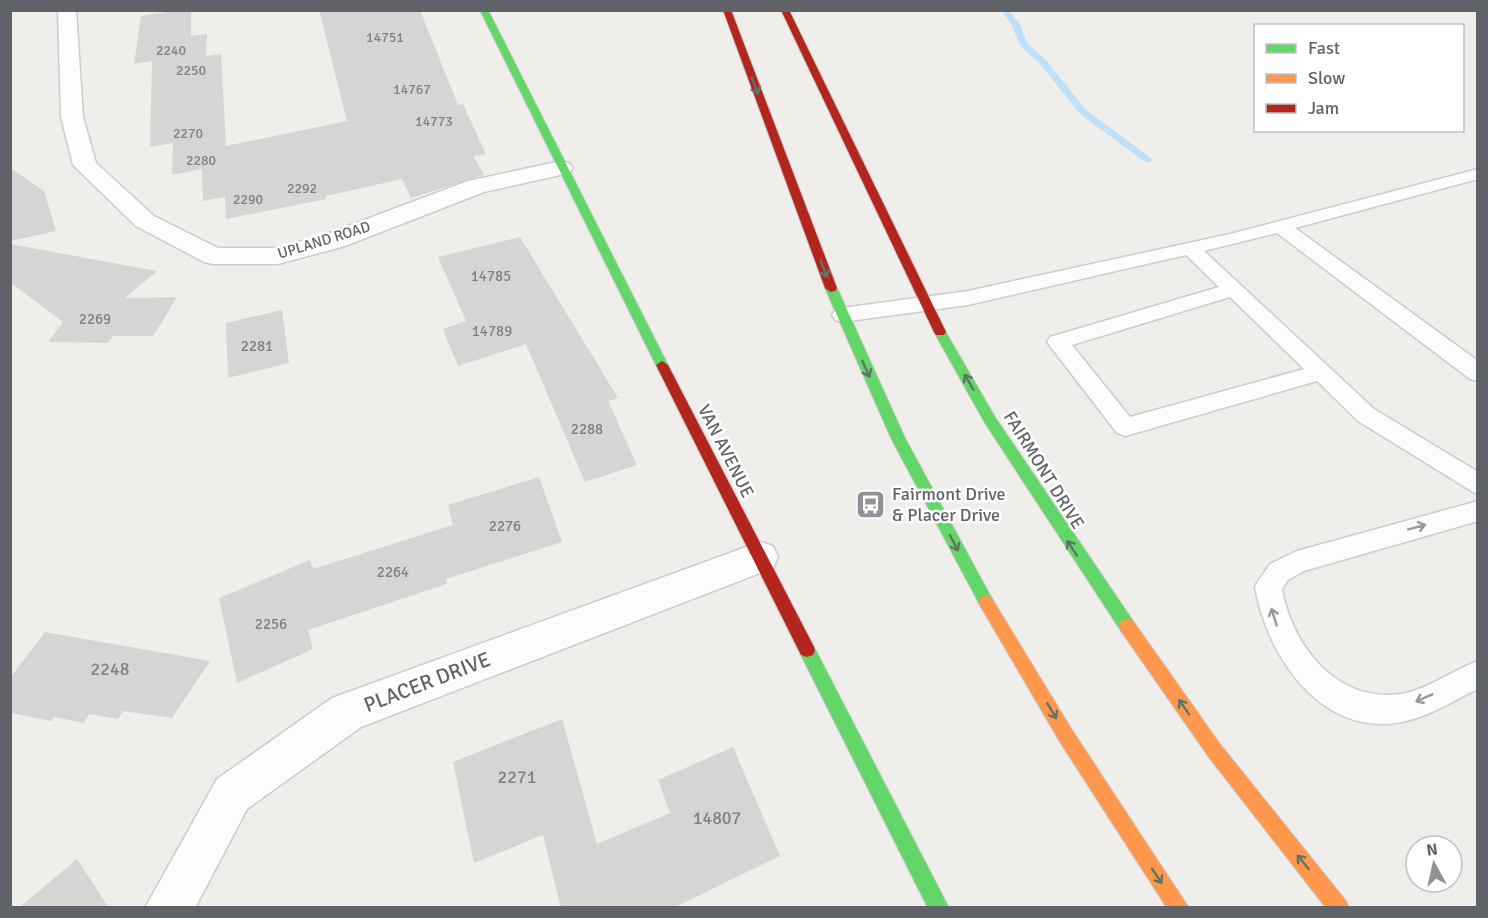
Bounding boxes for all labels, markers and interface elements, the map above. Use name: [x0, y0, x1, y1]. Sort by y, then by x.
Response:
legend: [1254, 24, 1464, 132]
house number: 14751: [366, 29, 404, 46]
text: Fast: [1308, 37, 1340, 59]
house number: 2240: [156, 42, 186, 59]
house number: 2250: [176, 62, 206, 79]
text: Slow: [1308, 67, 1345, 89]
one-way arrow: [751, 76, 762, 95]
house number: 14767: [393, 81, 431, 98]
text: Jam: [1308, 97, 1339, 119]
house number: 14773: [415, 113, 453, 130]
house number: 2270: [173, 125, 203, 142]
house number: 2280: [186, 152, 216, 169]
house number: 2292: [287, 180, 317, 197]
house number: 2290: [233, 191, 263, 208]
street label: UPLAND ROAD: [275, 217, 373, 263]
one-way arrow: [820, 259, 831, 277]
house number: 14785: [471, 267, 511, 285]
house number: 2269: [79, 310, 111, 328]
house number: 14789: [472, 322, 512, 340]
house number: 2281: [241, 337, 273, 355]
one-way arrow: [861, 359, 873, 377]
one-way arrow: [963, 374, 975, 391]
street label: VAN AVENUE: [693, 401, 759, 501]
street label: FAIRMONT DRIVE: [999, 407, 1089, 533]
house number: 2288: [571, 420, 603, 438]
place label: Fairmont Drive & Placer Drive: [892, 483, 1006, 526]
bus stop icon: Fairmont Drive & Placer Drive: [855, 488, 887, 520]
house number: 2276: [489, 517, 521, 535]
one-way arrow: [1407, 520, 1426, 532]
one-way arrow: [949, 533, 960, 551]
one-way arrow: [1066, 540, 1078, 556]
house number: 2264: [377, 563, 409, 581]
one-way arrow: [1267, 608, 1278, 627]
house number: 2256: [255, 615, 287, 633]
street label: PLACER DRIVE: [360, 646, 494, 718]
house number: 2248: [91, 658, 129, 680]
one-way arrow: [1415, 693, 1434, 704]
one-way arrow: [1178, 700, 1190, 716]
one-way arrow: [1046, 702, 1058, 719]
house number: 2271: [498, 766, 536, 788]
house number: 14807: [693, 807, 741, 829]
north arrow: [1404, 834, 1464, 894]
text: N: [1425, 839, 1439, 861]
one-way arrow: [1296, 854, 1309, 870]
one-way arrow: [1151, 867, 1163, 883]

